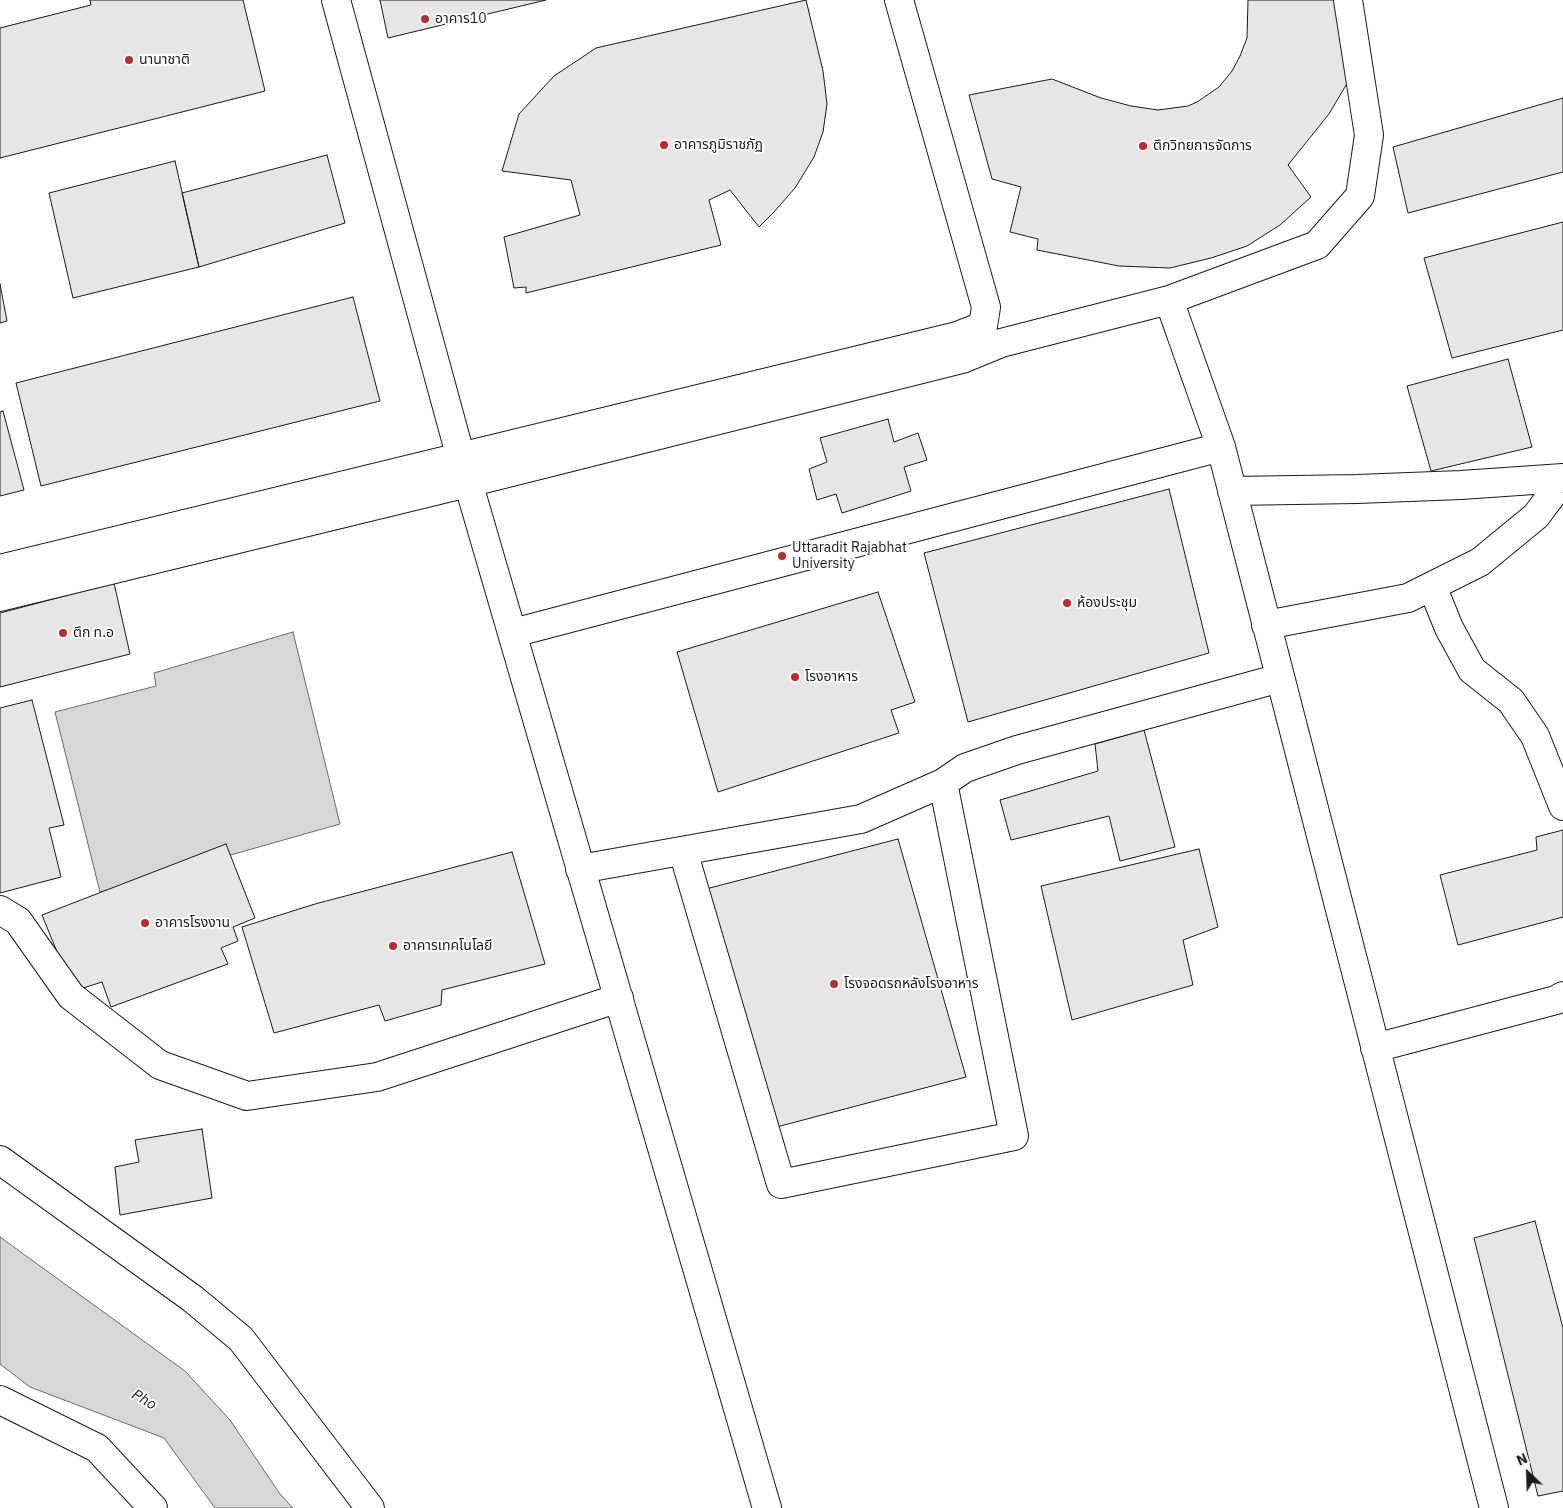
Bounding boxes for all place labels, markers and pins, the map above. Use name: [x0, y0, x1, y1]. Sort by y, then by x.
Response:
place label: อาคาร10: [435, 11, 487, 27]
marker: อาคาร10: [419, 13, 431, 25]
place label: นานาชาติ: [139, 52, 190, 68]
marker: นานาชาติ: [123, 54, 135, 66]
place label: อาคารภูมิราชภัฏ: [674, 137, 763, 153]
place label: ตึกวิทยการจัดการ: [1153, 138, 1252, 154]
marker: อาคารภูมิราชภัฏ: [658, 139, 670, 151]
marker: ตึกวิทยการจัดการ: [1137, 140, 1149, 152]
place label: Uttaradit Rajabhat University: [792, 540, 907, 572]
marker: Uttaradit Rajabhat University: [776, 550, 788, 562]
place label: ห้องประชุม: [1077, 595, 1137, 611]
marker: ห้องประชุม: [1061, 597, 1073, 609]
place label: ตึก ท.อ: [73, 625, 114, 641]
marker: ตึก ท.อ: [57, 627, 69, 639]
place label: โรงอาหาร: [805, 669, 858, 685]
marker: โรงอาหาร: [789, 671, 801, 683]
place label: อาคารโรงงาน: [155, 915, 230, 931]
marker: อาคารโรงงาน: [139, 917, 151, 929]
place label: อาคารเทคโนโลยี: [403, 938, 492, 954]
marker: อาคารเทคโนโลยี: [387, 940, 399, 952]
place label: โรงจอดรถหลังโรงอาหาร: [844, 976, 979, 992]
marker: โรงจอดรถหลังโรงอาหาร: [828, 978, 840, 990]

